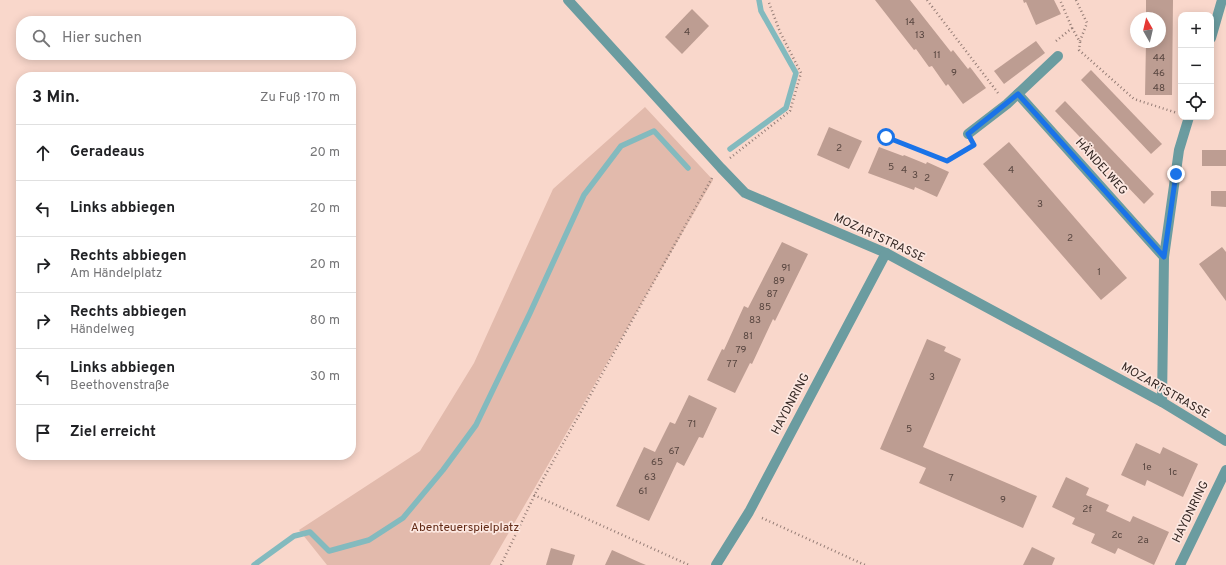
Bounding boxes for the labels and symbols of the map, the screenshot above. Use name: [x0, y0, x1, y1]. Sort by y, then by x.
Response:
north arrow: [1130, 12, 1166, 48]
house number: 14: [905, 16, 915, 29]
house number: 4: [684, 26, 690, 39]
house number: 13: [915, 29, 925, 42]
house number: 11: [933, 49, 941, 62]
house number: 44: [1153, 52, 1165, 65]
house number: 9: [951, 67, 957, 80]
house number: 46: [1153, 67, 1165, 80]
house number: 48: [1153, 82, 1165, 95]
route start: [877, 128, 895, 146]
street label: HÄNDELWEG: [1071, 135, 1131, 199]
house number: 2: [836, 142, 842, 155]
house number: 5: [888, 161, 894, 174]
house number: 4: [901, 164, 907, 177]
house number: 4: [1008, 164, 1014, 177]
route end: [1167, 165, 1185, 183]
house number: 3: [912, 169, 918, 182]
house number: 2: [924, 172, 930, 185]
house number: 3: [1037, 198, 1043, 211]
street label: MOZARTSTRASSE: [831, 210, 927, 266]
house number: 2: [1067, 232, 1073, 245]
house number: 91: [781, 262, 791, 275]
house number: 1: [1097, 266, 1101, 279]
house number: 89: [773, 275, 785, 288]
house number: 87: [766, 288, 778, 301]
house number: 85: [759, 301, 771, 314]
house number: 83: [749, 314, 761, 327]
house number: 81: [743, 330, 753, 343]
house number: 79: [735, 344, 747, 357]
house number: 77: [727, 358, 737, 371]
street label: MOZARTSTRASSE: [1118, 359, 1212, 423]
street label: HAYDNRING: [768, 371, 814, 437]
house number: 3: [929, 371, 935, 384]
house number: 71: [687, 418, 697, 431]
house number: 5: [906, 423, 912, 436]
house number: 67: [669, 445, 680, 458]
house number: 65: [651, 456, 663, 469]
house number: 1e: [1142, 461, 1152, 474]
house number: 1c: [1169, 466, 1177, 479]
house number: 63: [644, 471, 656, 484]
house number: 7: [948, 472, 954, 485]
street label: HAYDNRING: [1169, 478, 1213, 546]
house number: 61: [638, 485, 648, 498]
house number: 9: [1000, 494, 1006, 507]
house number: 2f: [1082, 503, 1092, 516]
park label: Abenteuerspielplatz: [411, 520, 519, 536]
house number: 2c: [1111, 529, 1123, 542]
house number: 2a: [1137, 534, 1149, 547]

